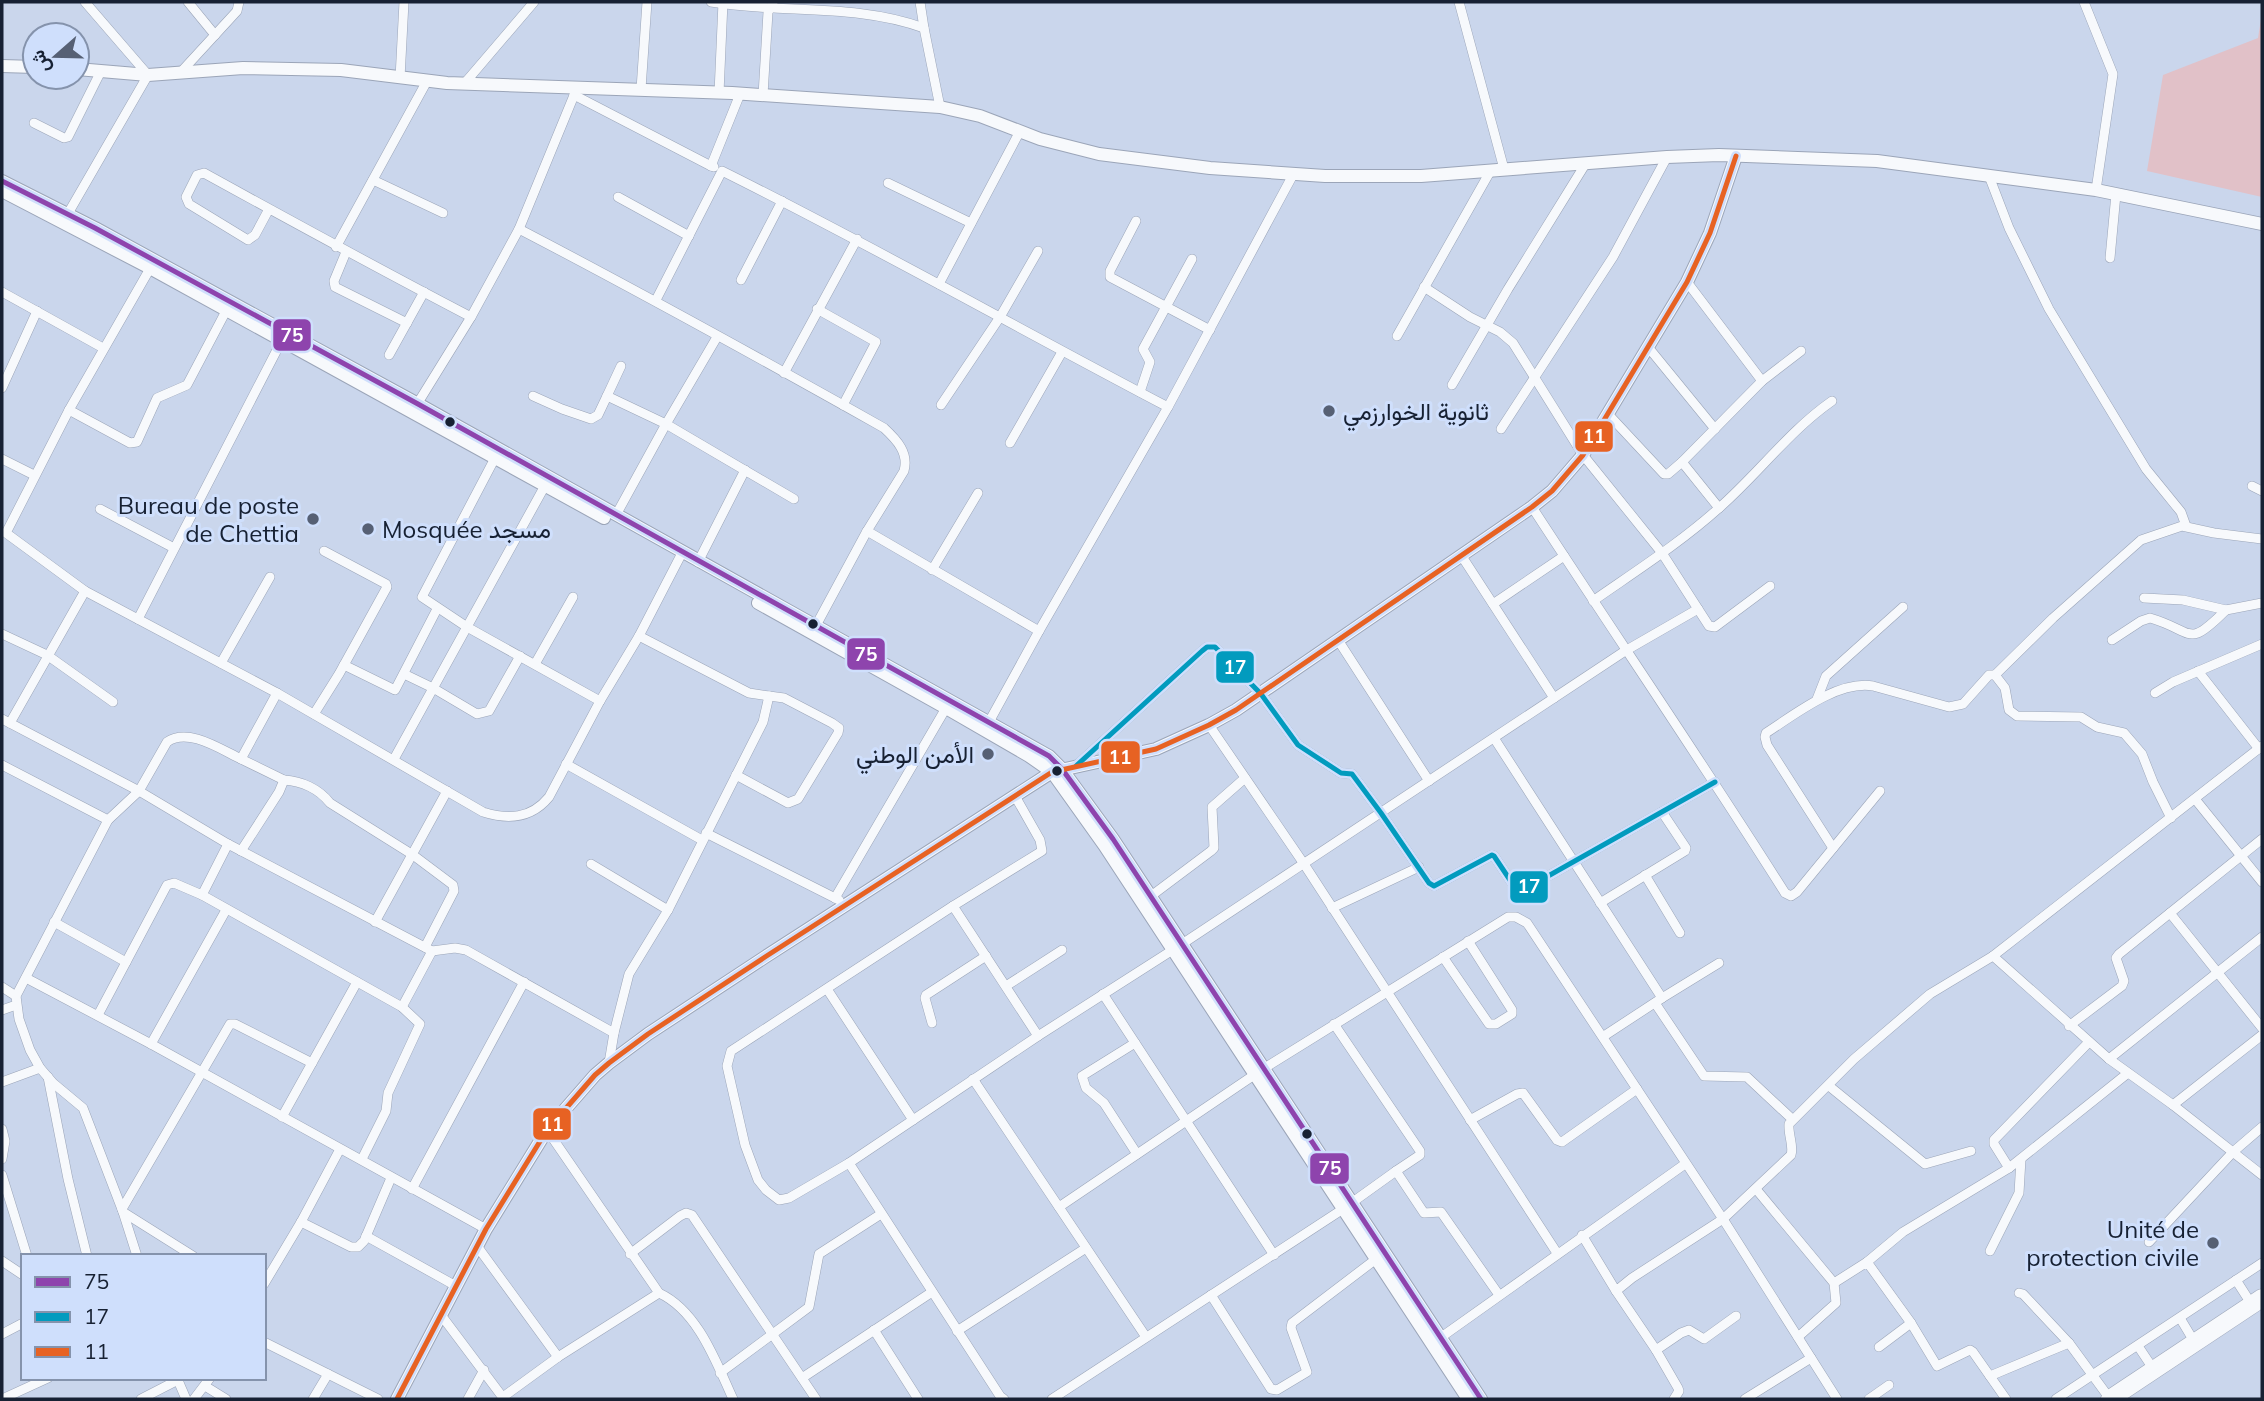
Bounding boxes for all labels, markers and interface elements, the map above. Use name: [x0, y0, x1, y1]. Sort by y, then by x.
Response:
north arrow: [21, 21, 91, 91]
text: ش: [25, 47, 55, 77]
line badge: 75: [272, 318, 312, 352]
text: 75: [281, 323, 303, 347]
place label: ثانوية الخوارزمي: [1343, 396, 1489, 431]
marker: ثانوية الخوارزمي: [1321, 403, 1337, 419]
unlabelled marker: [443, 415, 457, 429]
line badge: 11: [1574, 420, 1614, 453]
text: 11: [1583, 424, 1605, 448]
place label: Bureau de poste de Chettia: [118, 490, 299, 548]
marker: Bureau de poste de Chettia: [305, 511, 321, 527]
place label: Mosquée مسجد: [382, 514, 551, 544]
marker: Mosquée مسجد: [360, 521, 376, 537]
unlabelled marker: [806, 617, 820, 631]
line badge: 75: [846, 637, 886, 671]
text: 75: [855, 642, 877, 666]
line badge: 17: [1215, 650, 1255, 684]
text: 17: [1224, 655, 1246, 679]
place label: الأمن الوطني: [856, 739, 974, 774]
line badge: 11: [1100, 740, 1141, 774]
text: 11: [1109, 745, 1131, 769]
marker: الأمن الوطني: [980, 746, 996, 762]
unlabelled marker: [1050, 764, 1064, 778]
line badge: 17: [1509, 870, 1549, 904]
text: 17: [1518, 874, 1540, 898]
line badge: 11: [532, 1107, 572, 1141]
text: 11: [541, 1112, 563, 1136]
unlabelled marker: [1300, 1127, 1314, 1141]
line badge: 75: [1309, 1152, 1350, 1185]
text: 75: [1319, 1156, 1341, 1180]
place label: Unité de protection civile: [2026, 1214, 2199, 1272]
marker: Unité de protection civile: [2205, 1235, 2221, 1251]
legend: [21, 1254, 266, 1380]
text: 75: [84, 1268, 109, 1294]
text: 17: [84, 1303, 109, 1329]
text: 11: [84, 1338, 109, 1364]

